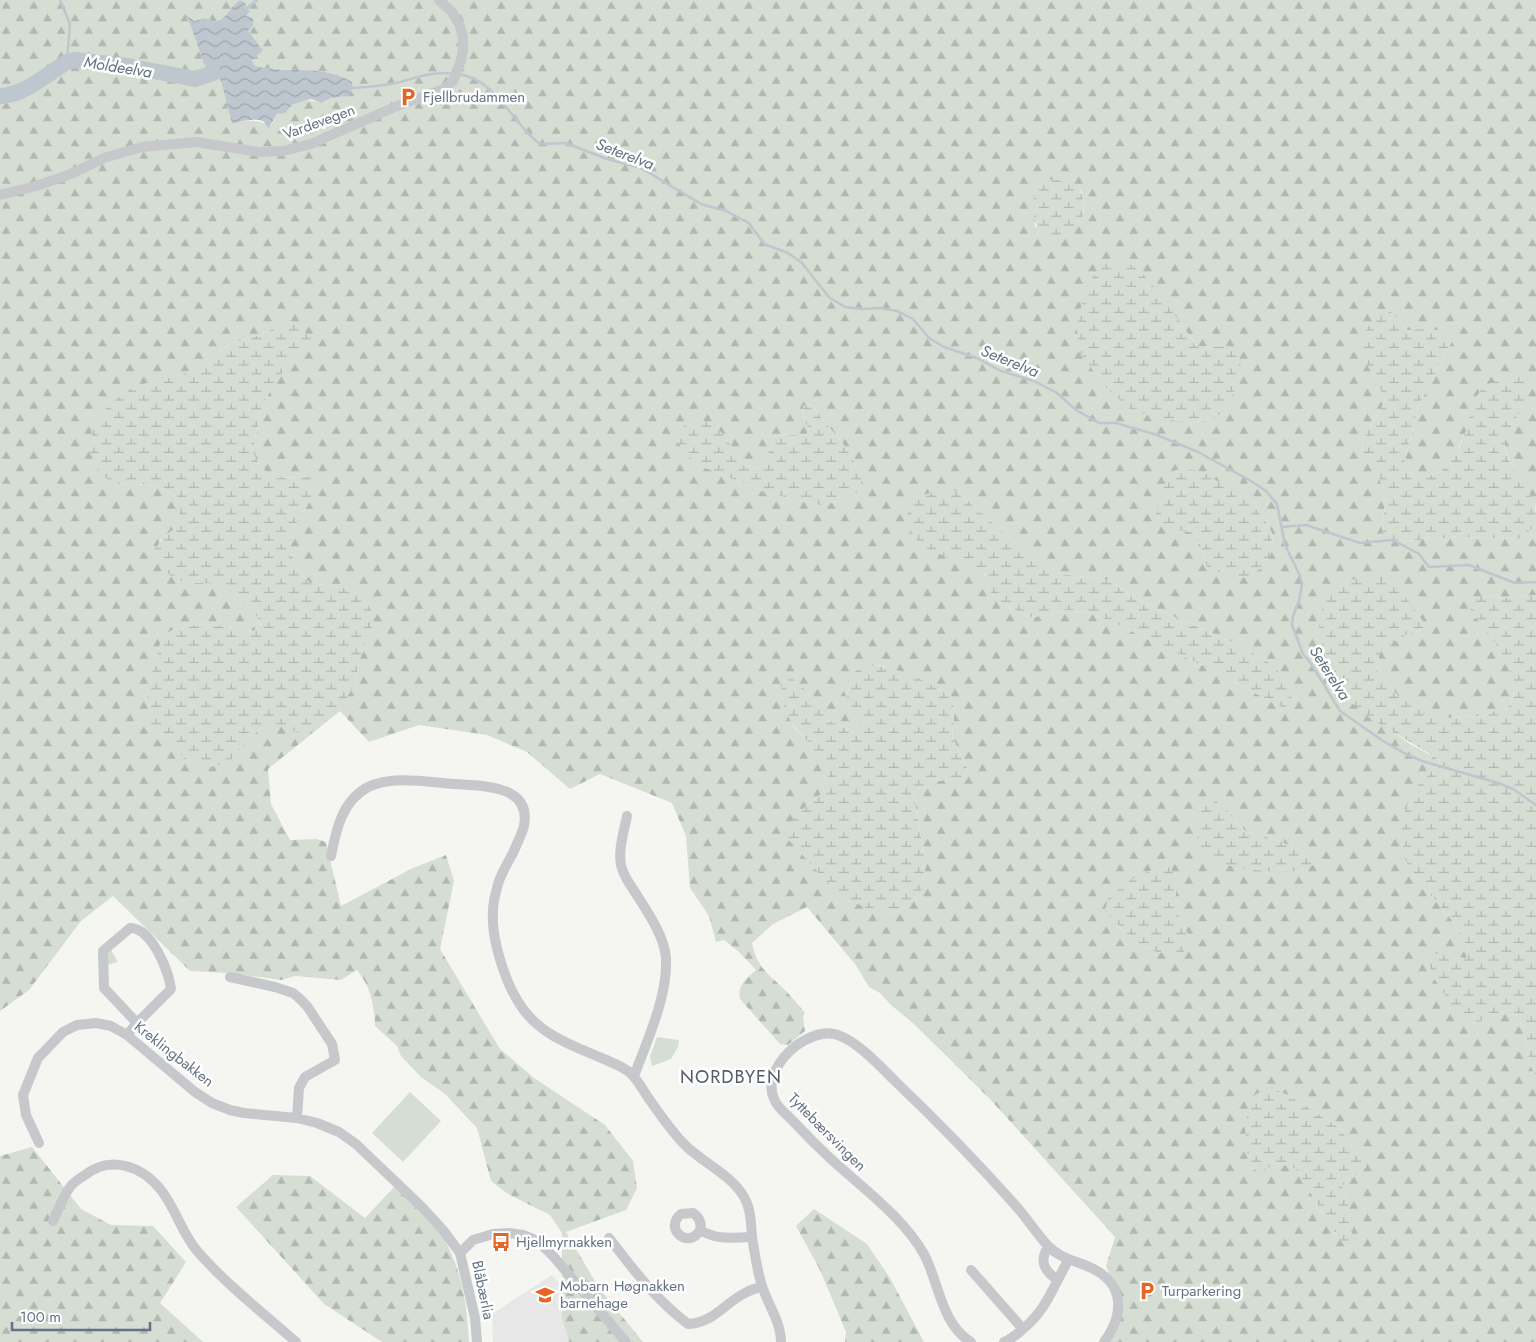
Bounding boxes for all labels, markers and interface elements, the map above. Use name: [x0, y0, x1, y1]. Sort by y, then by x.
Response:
water label: Moldeelva: [82, 50, 154, 84]
parking icon: Fjellbrudammen: [397, 86, 419, 108]
place label: Fjellbrudammen: [423, 86, 525, 108]
street label: Vardevegen: [280, 99, 358, 145]
water label: Seterelva: [593, 132, 658, 176]
water label: Seterelva: [978, 339, 1043, 383]
water label: Seterelva: [1304, 641, 1356, 705]
street label: Kreklingbakken: [129, 1016, 219, 1092]
district label: NORDBYEN: [680, 1064, 782, 1090]
street label: Tyttebærsvingen: [783, 1088, 871, 1176]
bus stop icon: Hjellmyrnakken: [490, 1231, 512, 1253]
place label: Hjellmyrnakken: [516, 1231, 612, 1253]
street label: Blåbærlia: [466, 1258, 500, 1322]
place label: Mobarn Høgnakken barnehage: [560, 1275, 685, 1314]
parking icon: Turparkering: [1136, 1280, 1158, 1302]
place label: Turparkering: [1162, 1280, 1241, 1302]
school or university icon: Mobarn Høgnakken barnehage: [534, 1284, 556, 1306]
scale bar: [12, 1300, 150, 1332]
text: 100 m: [20, 1306, 61, 1328]

